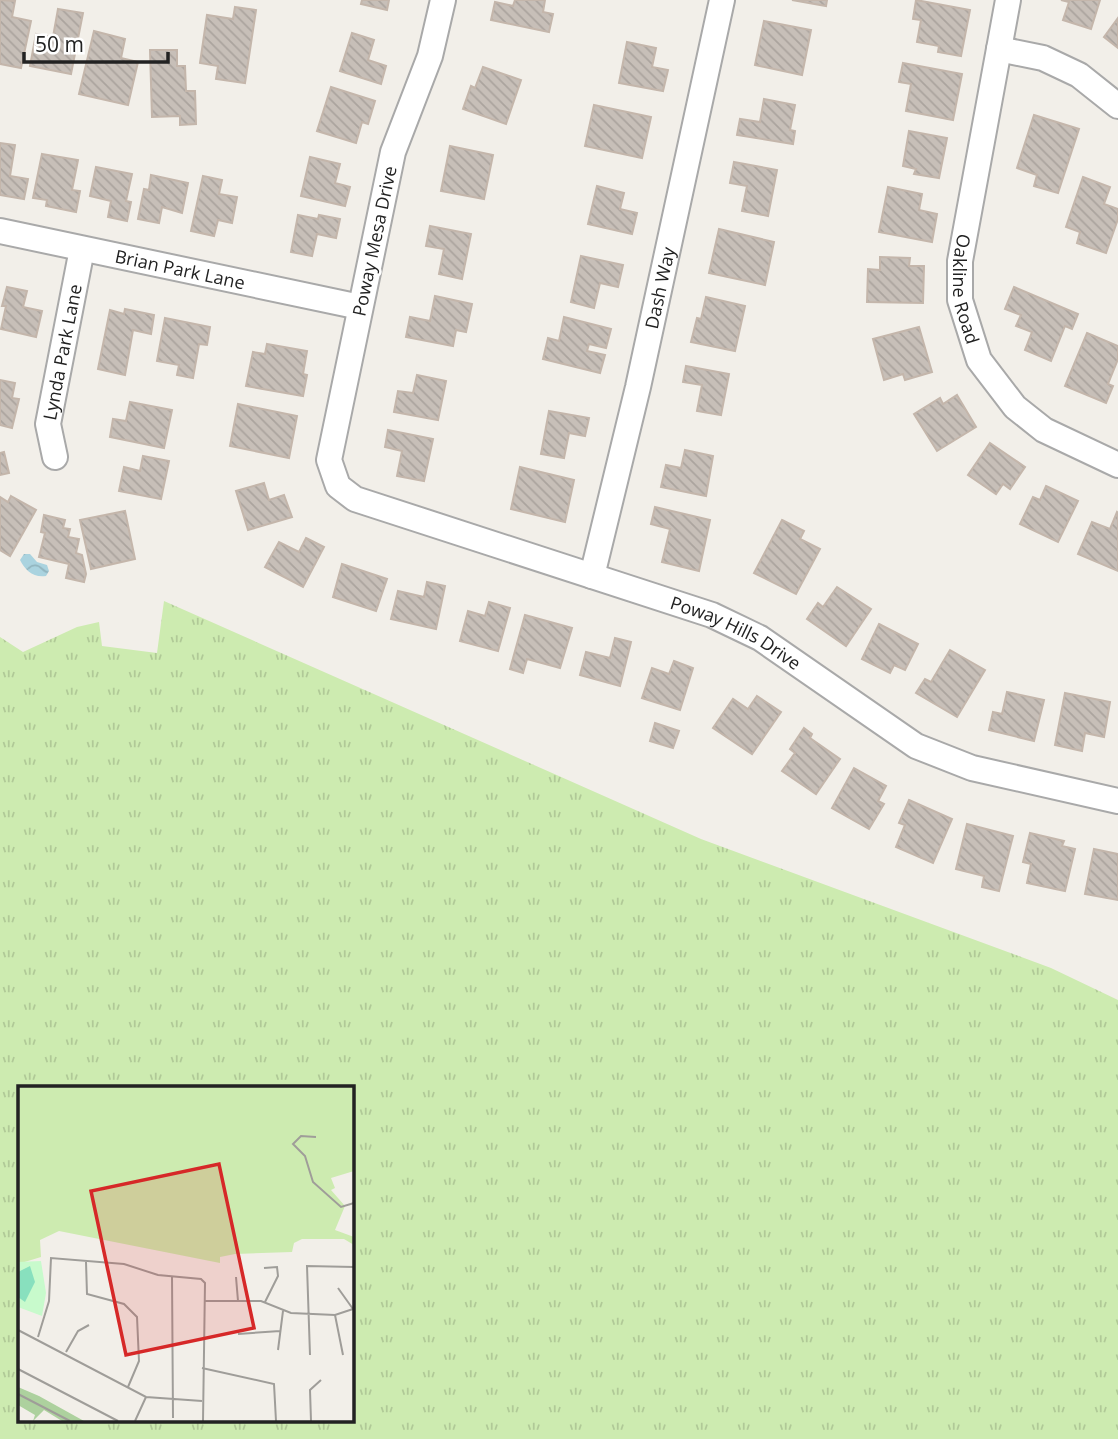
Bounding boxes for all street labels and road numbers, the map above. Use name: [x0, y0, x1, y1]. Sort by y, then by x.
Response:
street label: Poway Mesa Drive: [346, 164, 402, 318]
street label: Oakline Road: [948, 232, 985, 347]
street label: Brian Park Lane: [113, 244, 247, 294]
street label: Dash Way: [639, 244, 680, 331]
street label: Lynda Park Lane: [37, 282, 87, 422]
street label: Poway Hills Drive: [667, 590, 806, 675]

